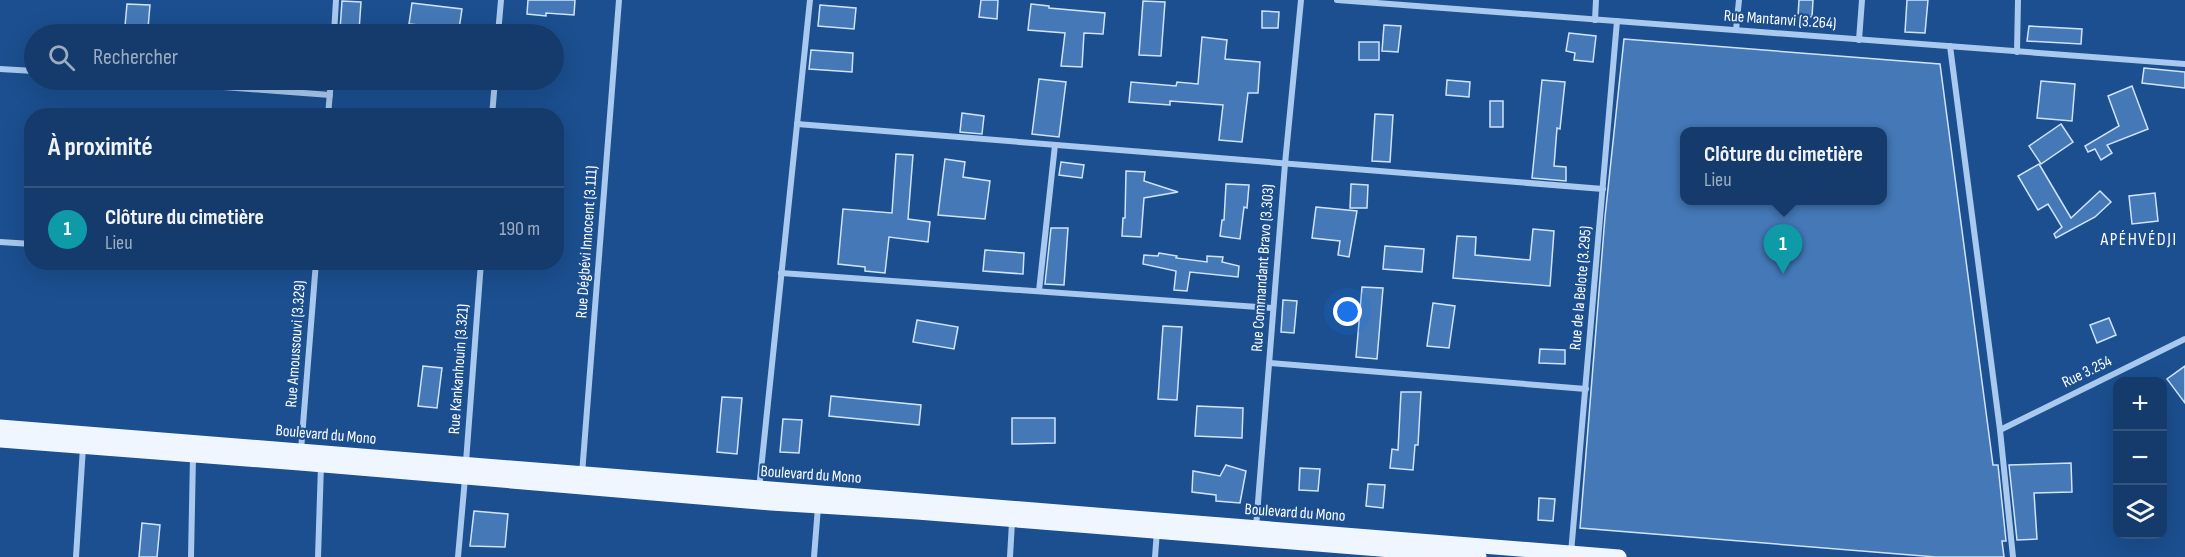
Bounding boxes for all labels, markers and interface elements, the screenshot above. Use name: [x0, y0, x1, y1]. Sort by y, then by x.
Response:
street label: Rue Mantanvi (3.264): [1723, 7, 1837, 33]
search box: [24, 24, 564, 90]
icon: search: [45, 41, 78, 74]
text: Rechercher: [93, 44, 178, 71]
popup: [1680, 127, 1887, 205]
text: À proximité: [48, 132, 153, 163]
text: Clôture du cimetière: [1704, 141, 1863, 168]
street label: Rue Dégbévi Innocent (3.111): [572, 165, 602, 319]
text: Lieu: [1704, 168, 1732, 192]
street label: Rue Commandant Bravo (3.303): [1248, 184, 1278, 352]
text: Clôture du cimetière: [105, 204, 264, 231]
text: 1: [64, 217, 71, 241]
text: 190 m: [499, 217, 540, 241]
pin: 1: [1764, 224, 1802, 274]
street label: Rue de la Belote (3.295): [1566, 225, 1596, 351]
district label: APÉHVÉDJI: [2099, 229, 2178, 250]
text: Lieu: [105, 231, 133, 255]
street label: Rue Amoussouvi (3.329): [282, 280, 310, 408]
your location: [1333, 297, 1362, 326]
street label: Rue Kankanhouin (3.321): [445, 303, 473, 435]
street label: Rue 3.254: [2059, 352, 2115, 392]
map controls: [2113, 377, 2167, 539]
button: +: [2113, 377, 2167, 431]
street label: Boulevard du Mono: [275, 421, 377, 449]
button: −: [2113, 431, 2167, 485]
street label: Boulevard du Mono: [760, 462, 862, 488]
button: layers: [2113, 485, 2167, 539]
street label: Boulevard du Mono: [1244, 500, 1346, 526]

